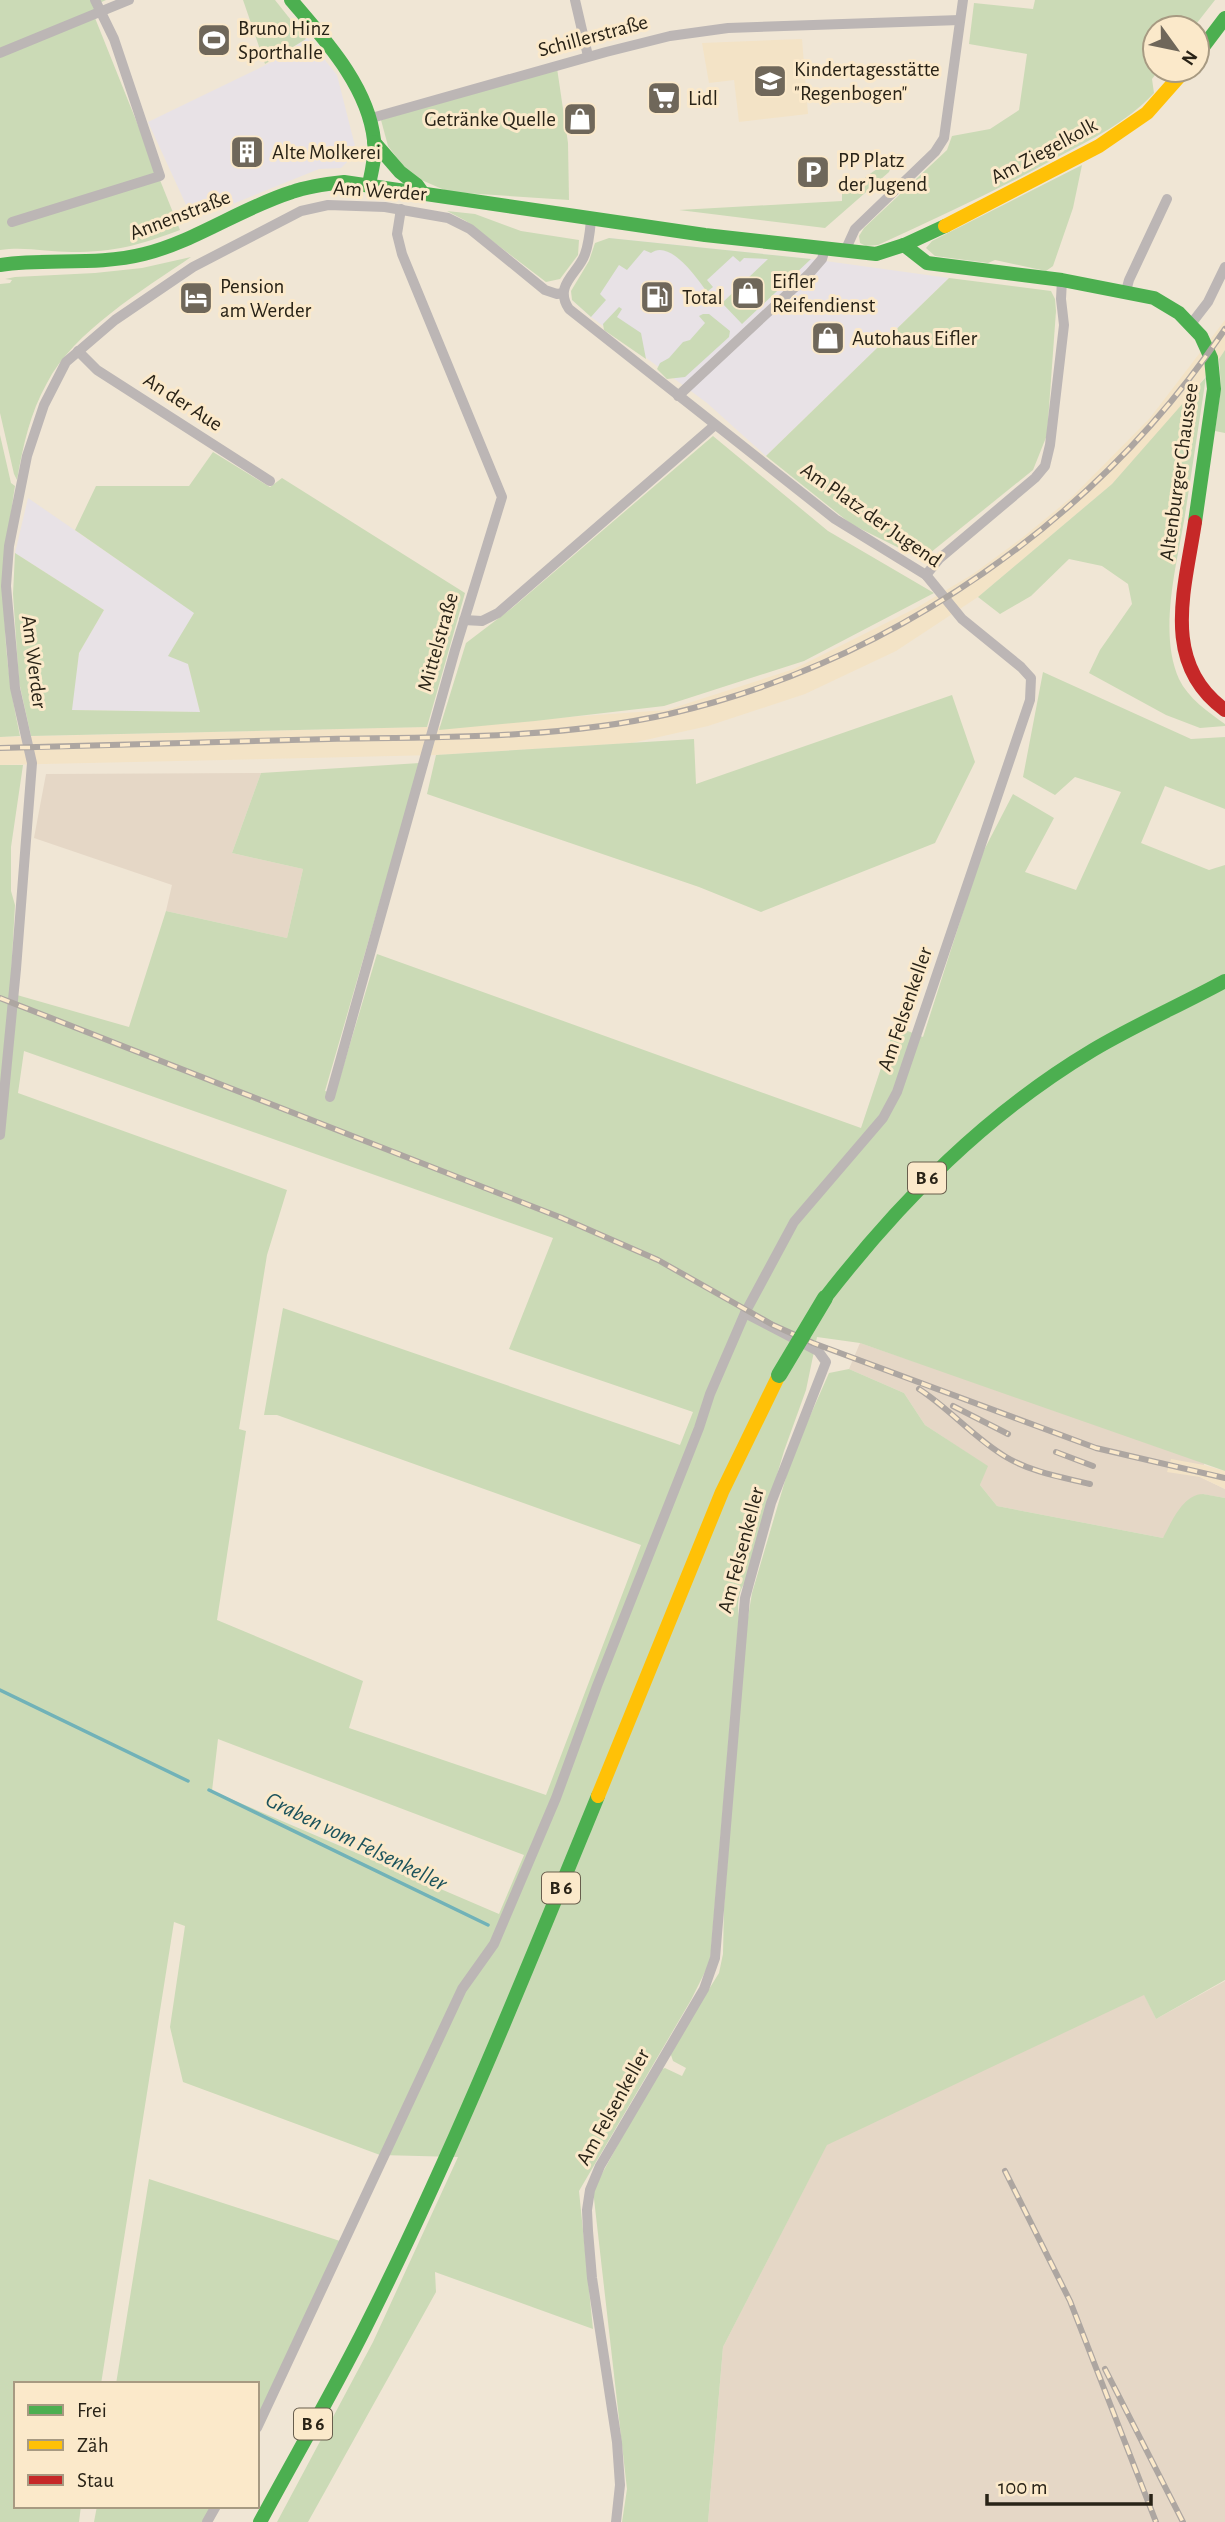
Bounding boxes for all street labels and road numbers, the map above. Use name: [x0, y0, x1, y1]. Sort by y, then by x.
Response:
street label: Schillerstraße: [536, 11, 650, 61]
street label: Am Ziegelkolk: [987, 114, 1101, 188]
street label: Am Werder: [332, 177, 428, 205]
street label: Annenstraße: [127, 186, 233, 244]
street label: An der Aue: [140, 369, 226, 435]
street label: Altenburger Chaussee: [1156, 382, 1202, 562]
street label: Am Platz der Jugend: [797, 459, 945, 571]
street label: Mittelstraße: [414, 590, 462, 694]
street label: Am Werder: [18, 614, 50, 710]
street label: Am Felsenkeller: [874, 944, 936, 1074]
road number: B 6: [908, 1162, 946, 1194]
street label: Am Felsenkeller: [714, 1485, 768, 1615]
road number: B 6: [542, 1872, 580, 1904]
street label: Am Felsenkeller: [572, 2045, 654, 2169]
road number: B 6: [294, 2408, 332, 2440]

